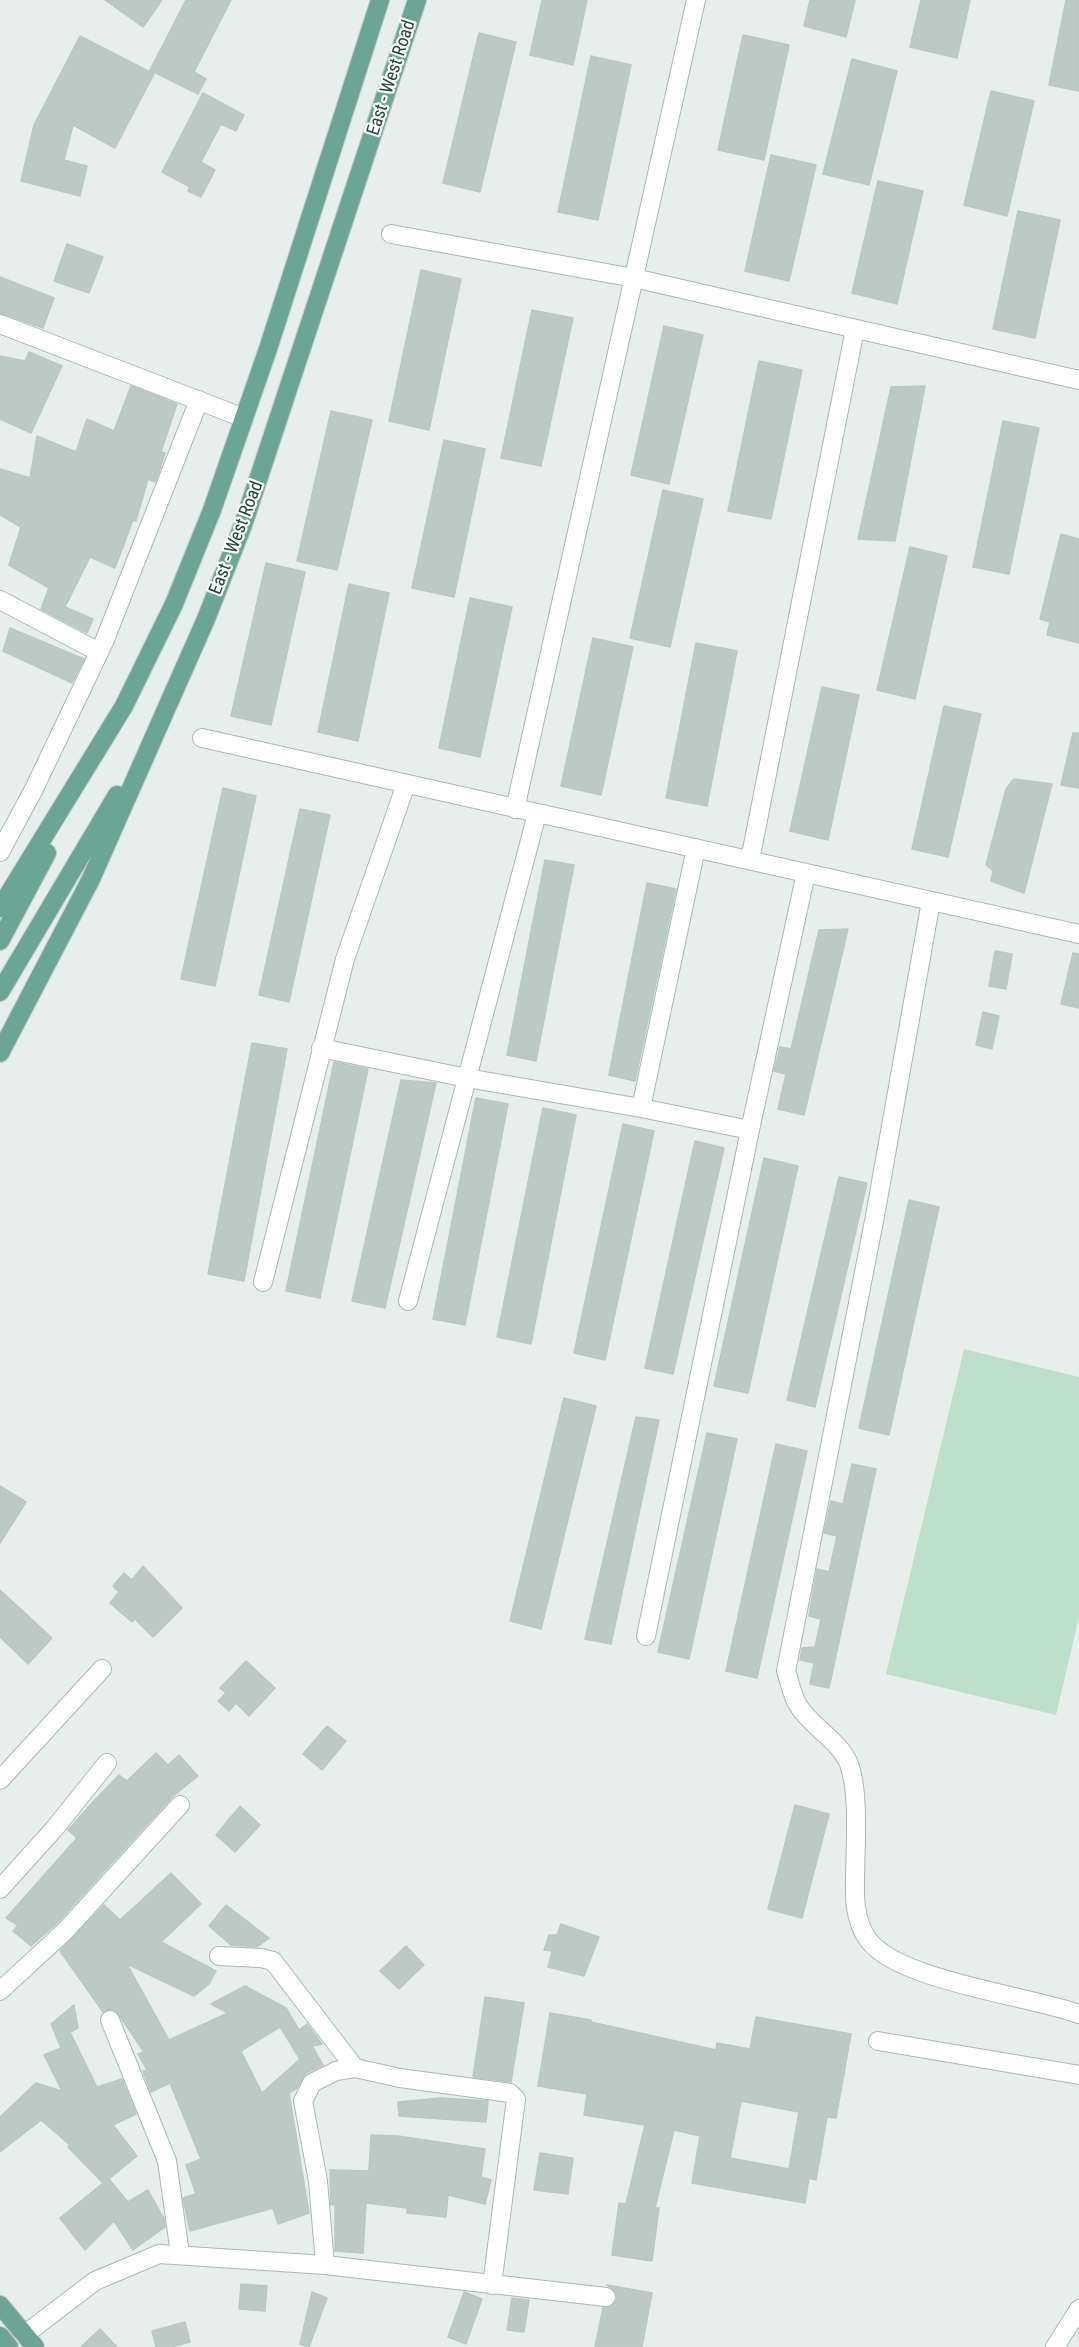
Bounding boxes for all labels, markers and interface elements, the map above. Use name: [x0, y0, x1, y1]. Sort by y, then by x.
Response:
street label: East - West Road: [363, 18, 421, 138]
street label: East - West Road: [206, 478, 268, 598]

